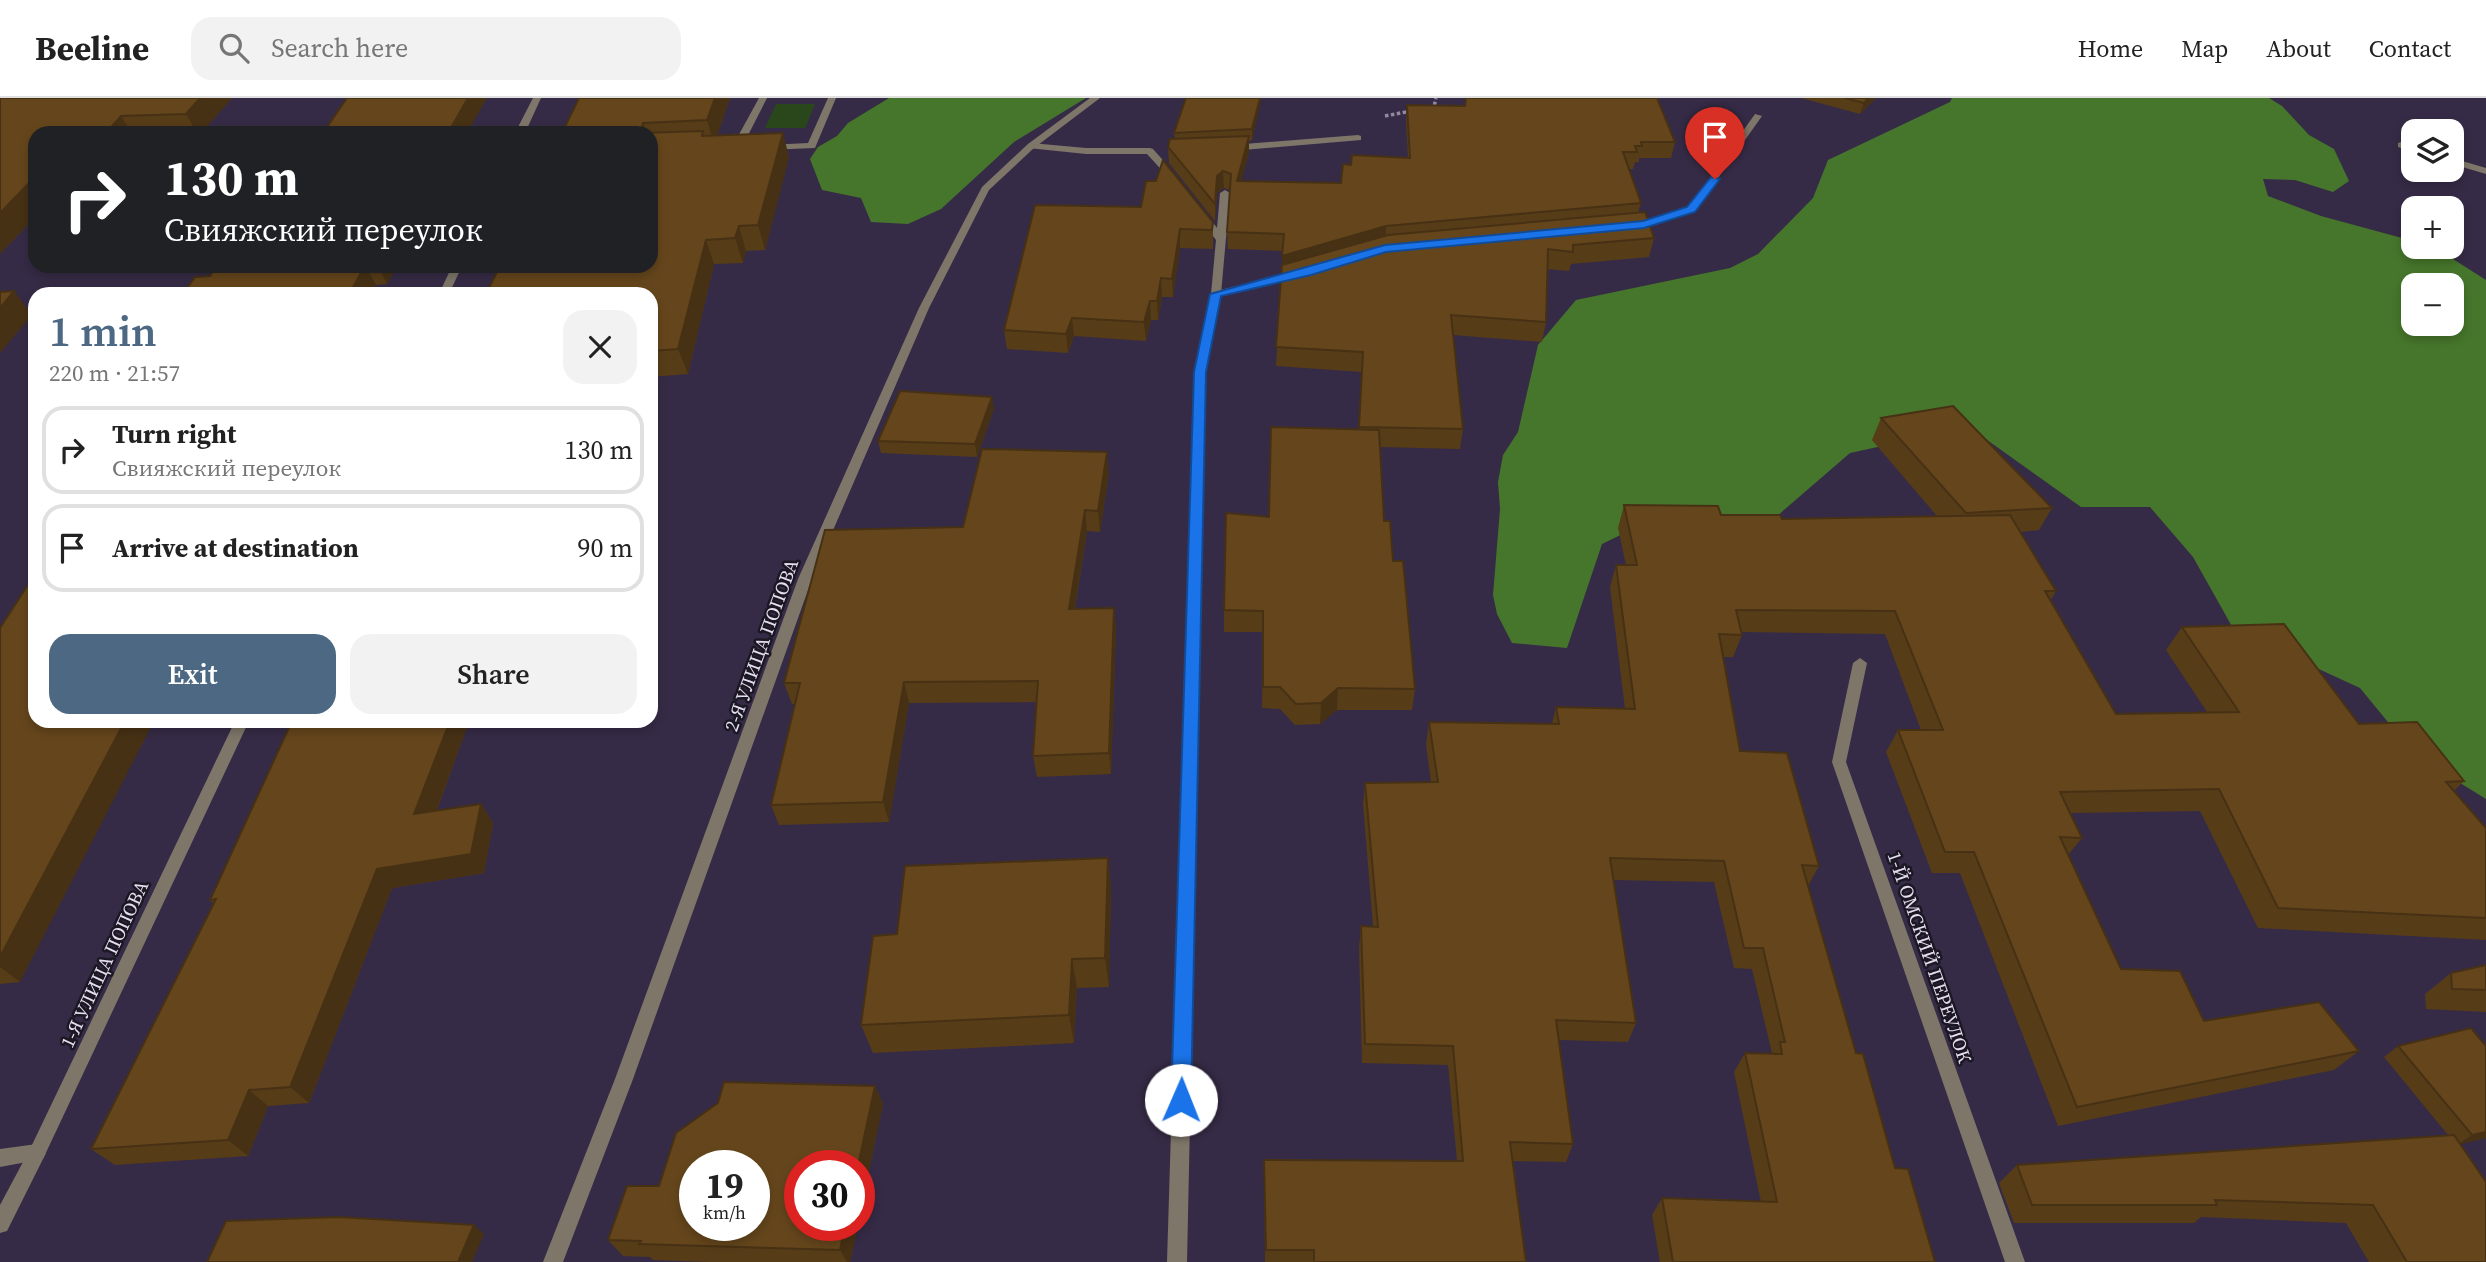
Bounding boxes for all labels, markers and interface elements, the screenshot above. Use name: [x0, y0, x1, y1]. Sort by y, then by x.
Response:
search box: [191, 17, 681, 80]
text: Beeline: [35, 26, 149, 71]
icon: search: [215, 29, 253, 67]
text: Search here: [271, 30, 408, 66]
text: Home: [2078, 32, 2143, 65]
text: Map: [2181, 32, 2228, 65]
text: About: [2266, 32, 2331, 65]
text: Contact: [2369, 32, 2451, 65]
pin: [1685, 107, 1745, 179]
icon: arrive: [1696, 118, 1734, 156]
map controls: [2401, 119, 2464, 336]
button: layers: [2401, 119, 2464, 182]
text: 130 m: [164, 144, 299, 211]
icon: right: [49, 154, 140, 245]
button: +: [2401, 196, 2464, 259]
text: Свияжский переулок: [164, 208, 483, 252]
button: −: [2401, 273, 2464, 336]
text: 1 min: [49, 302, 157, 360]
button: close: [563, 310, 637, 384]
text: 220 m · 21:57: [49, 357, 180, 389]
text: Turn right: [112, 416, 236, 452]
icon: right: [53, 431, 91, 469]
text: 130 m: [565, 432, 633, 468]
text: Свияжский переулок: [112, 452, 341, 484]
icon: arrive: [53, 529, 91, 567]
text: Arrive at destination: [112, 530, 359, 566]
text: 90 m: [578, 530, 633, 566]
street label: 2-Я УЛИЦА ПОПОВА: [718, 555, 804, 735]
button: Exit: [49, 634, 336, 714]
button: Share: [350, 634, 637, 714]
street label: 1-Й ОМСКИЙ ПЕРЕУЛОК: [1882, 848, 1979, 1067]
street label: 1-Я УЛИЦА ПОПОВА: [54, 876, 154, 1052]
position arrow: [1144, 1063, 1218, 1137]
speed limit sign: 30: [784, 1150, 875, 1241]
text: 19: [706, 1162, 743, 1210]
text: km/h: [703, 1200, 746, 1225]

